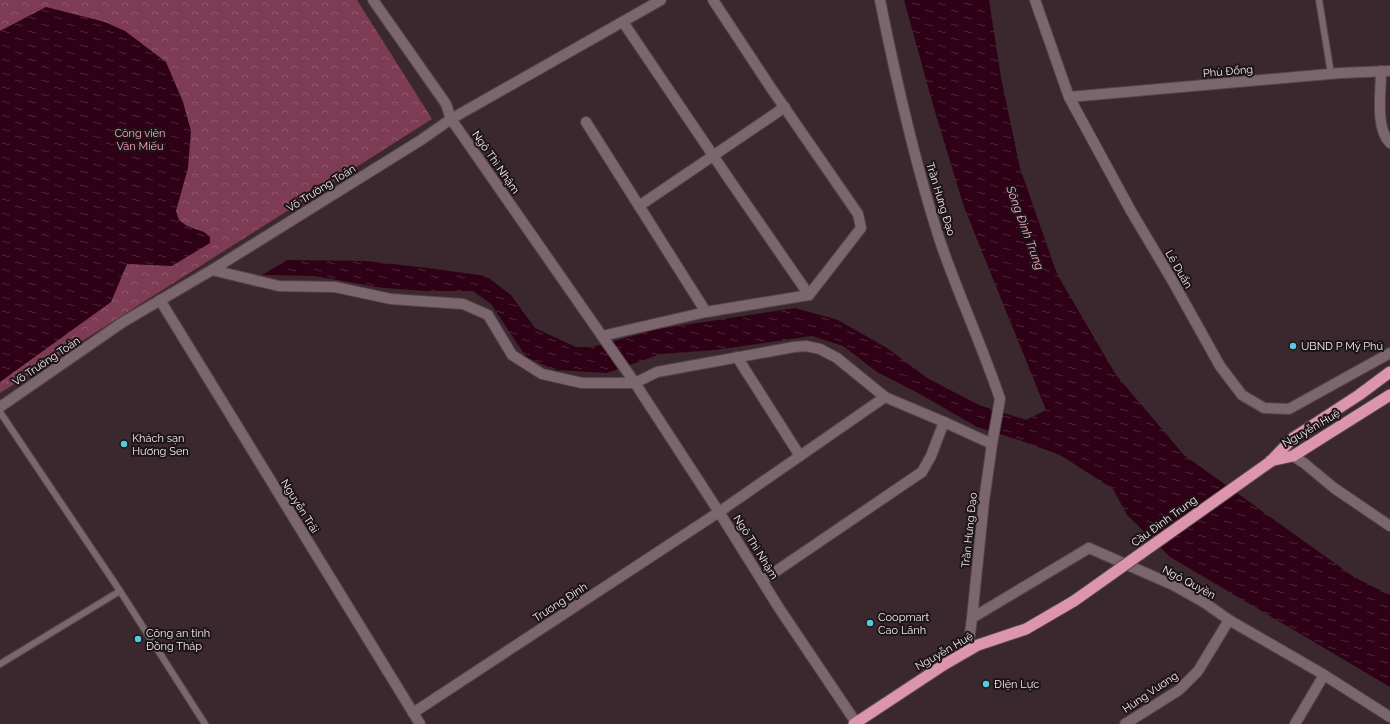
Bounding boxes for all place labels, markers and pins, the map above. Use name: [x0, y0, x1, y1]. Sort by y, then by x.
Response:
place label: UBND P Mỹ Phú: [1301, 340, 1383, 353]
marker: UBND P Mỹ Phú: [1288, 341, 1298, 351]
place label: Khách sạn Hương Sen: [132, 432, 189, 458]
marker: Khách sạn Hương Sen: [119, 439, 129, 449]
place label: Coopmart Cao Lãnh: [878, 611, 929, 637]
marker: Coopmart Cao Lãnh: [865, 618, 875, 628]
place label: Công an tỉnh Đồng Tháp: [146, 627, 210, 653]
marker: Công an tỉnh Đồng Tháp: [133, 634, 143, 644]
place label: ĐIện Lực: [994, 678, 1039, 691]
marker: ĐIện Lực: [981, 679, 991, 689]

